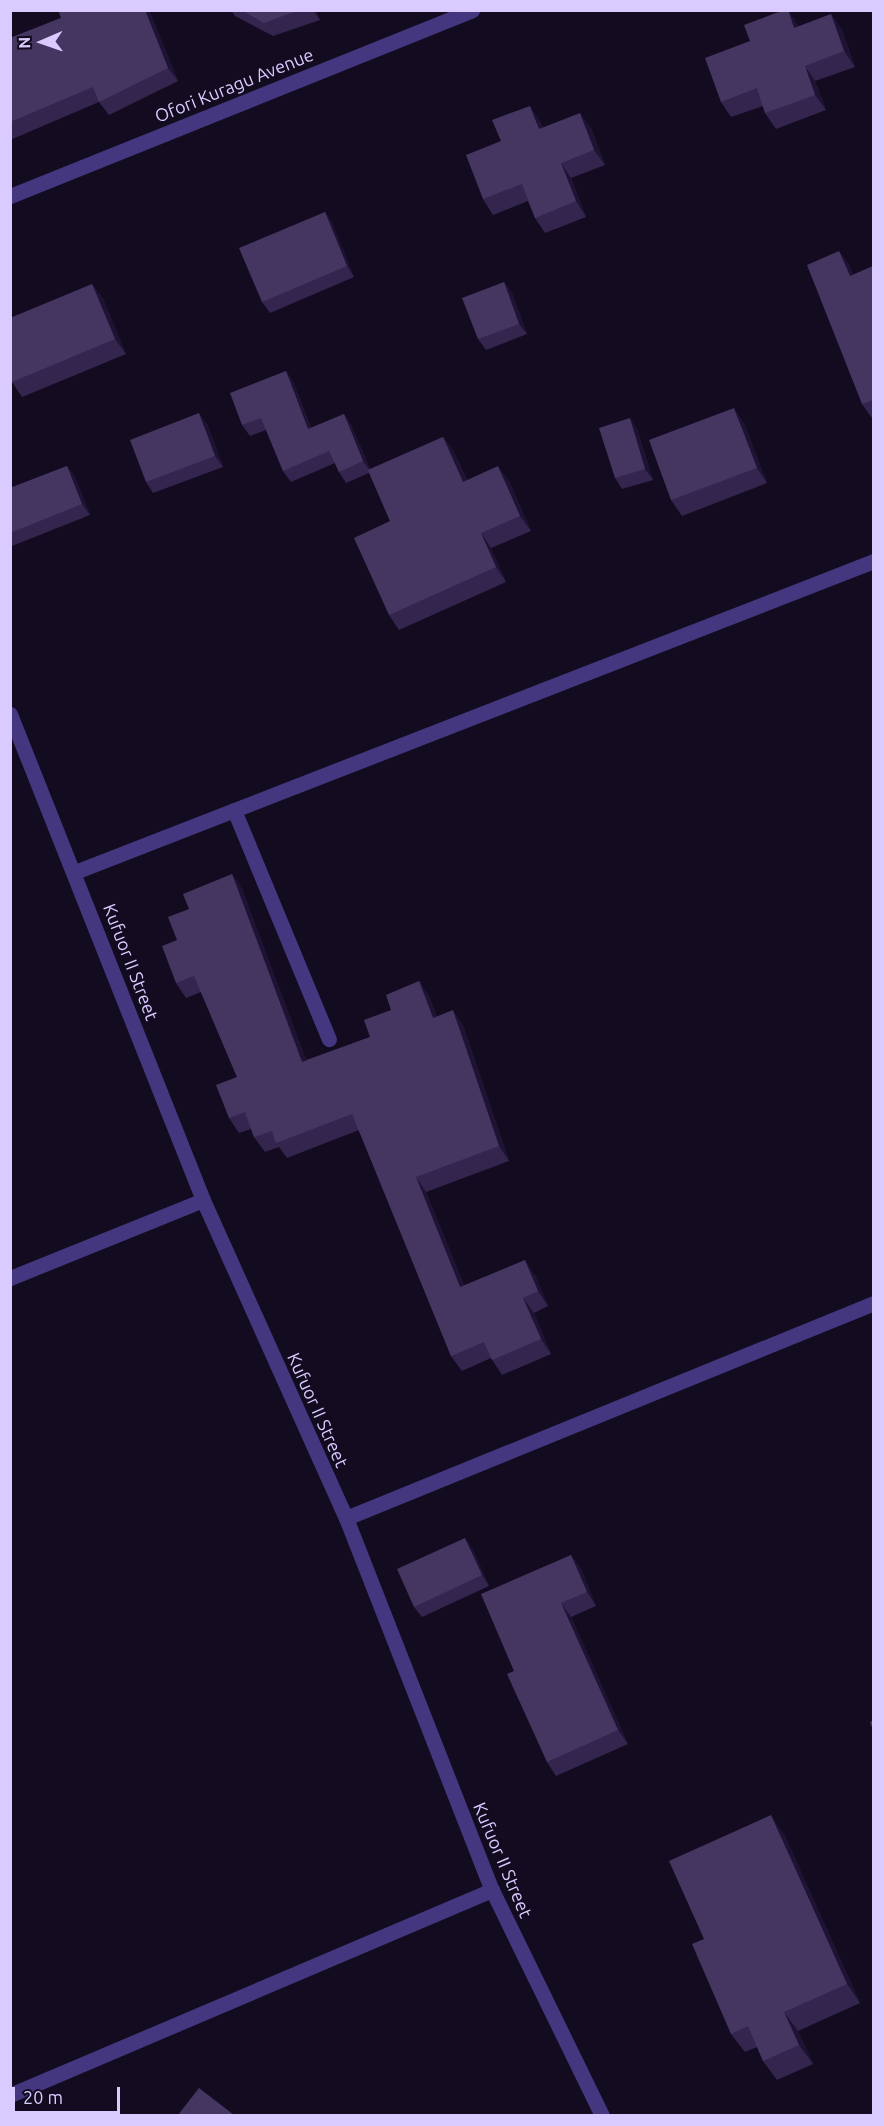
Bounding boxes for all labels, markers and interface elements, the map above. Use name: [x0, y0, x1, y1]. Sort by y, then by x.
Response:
north arrow: [12, 12, 72, 72]
text: N: [15, 36, 33, 49]
street label: Ofori Kuragu Avenue: [151, 43, 317, 127]
street label: Kufuor II Street: [99, 901, 163, 1023]
street label: Kufuor II Street: [283, 1349, 353, 1471]
street label: Kufuor II Street: [469, 1799, 537, 1921]
scale bar: [15, 2075, 123, 2113]
text: 20 m: [23, 2087, 63, 2107]

